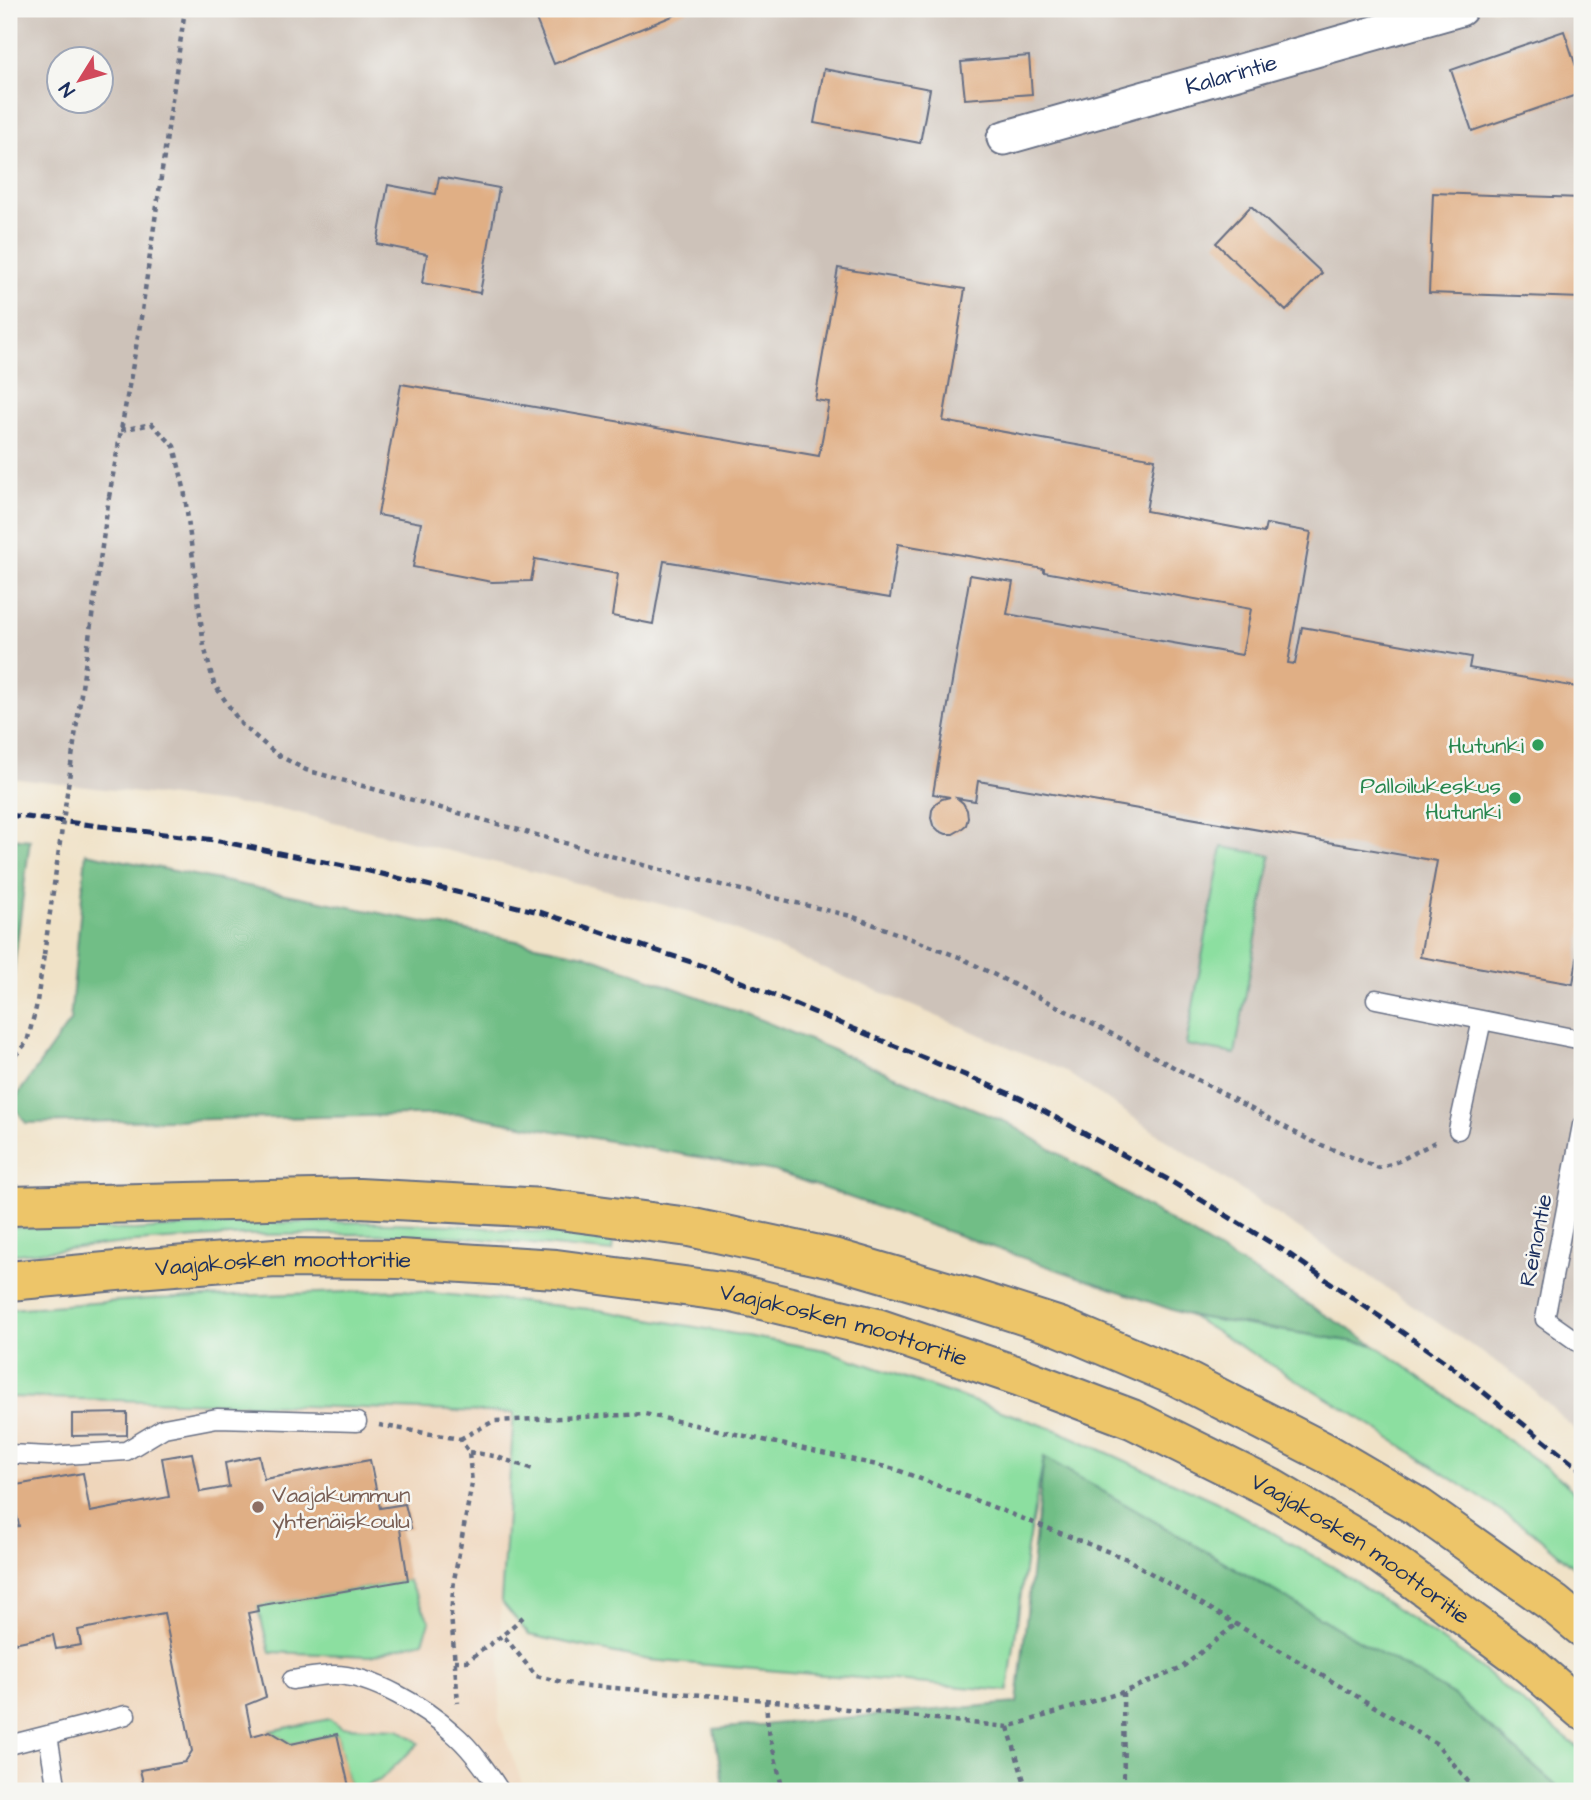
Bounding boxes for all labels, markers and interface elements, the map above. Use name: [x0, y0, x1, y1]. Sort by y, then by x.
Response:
north arrow: [46, 46, 116, 116]
street label: Kalarintie: [1182, 47, 1281, 103]
text: N: [53, 76, 82, 102]
place label: Hutunki: [1448, 730, 1525, 762]
marker: Hutunki: [1530, 737, 1546, 753]
place label: Palloilukeskus Hutunki: [1360, 770, 1502, 828]
marker: Palloilukeskus Hutunki: [1507, 790, 1523, 806]
street label: Reinontie: [1511, 1191, 1561, 1289]
street label: Vaajakosken moottoritie: [154, 1243, 412, 1284]
street label: Vaajakosken moottoritie: [718, 1276, 972, 1375]
street label: Vaajakosken moottoritie: [1245, 1466, 1476, 1632]
place label: Vaajakummun yhtenäiskoulu: [272, 1479, 410, 1538]
marker: Vaajakummun yhtenäiskoulu: [250, 1499, 266, 1515]

